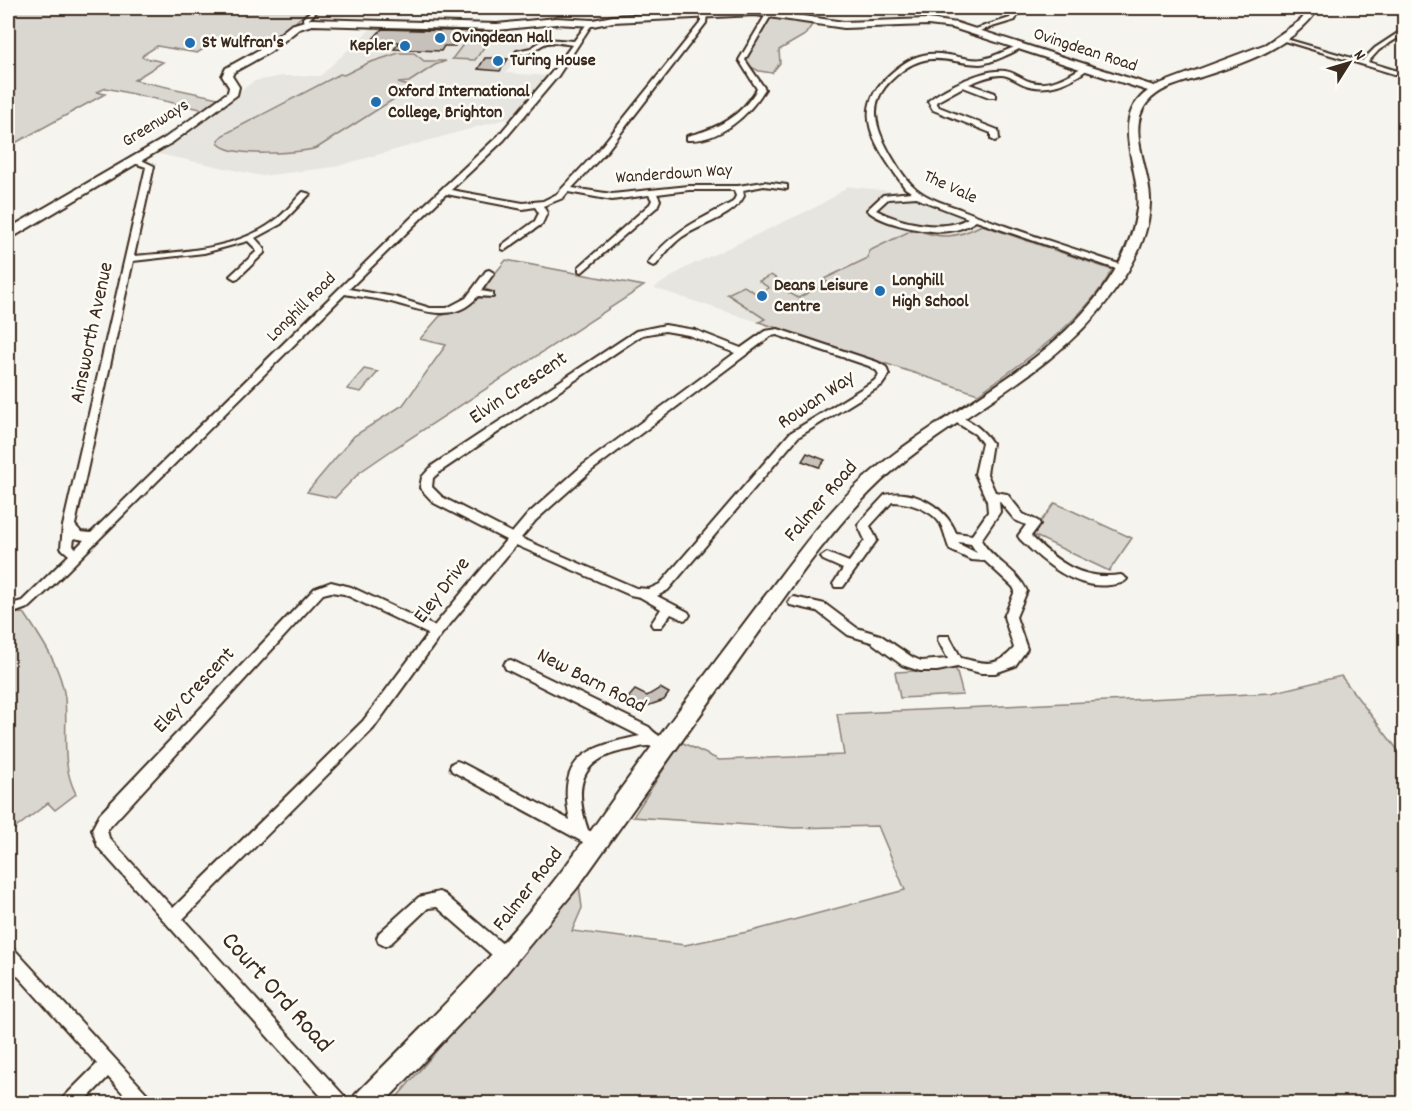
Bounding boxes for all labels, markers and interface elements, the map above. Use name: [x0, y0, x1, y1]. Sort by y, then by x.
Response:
street label: Ovingdean Road: [1030, 22, 1140, 80]
place label: Ovingdean Hall: [452, 26, 554, 51]
place label: St Wulfran's: [202, 31, 284, 56]
marker: Ovingdean Hall: [433, 31, 447, 45]
north arrow: [1319, 33, 1379, 93]
place label: Kepler: [350, 34, 393, 59]
marker: St Wulfran's: [183, 36, 197, 50]
marker: Kepler: [398, 39, 412, 53]
text: N: [1347, 45, 1371, 66]
place label: Turing House: [510, 49, 596, 74]
marker: Turing House: [491, 54, 505, 68]
place label: Oxford International College, Brighton: [388, 80, 530, 126]
street label: Greenways: [118, 94, 194, 154]
marker: Oxford International College, Brighton: [369, 95, 383, 109]
street label: Wanderdown Way: [615, 158, 734, 192]
street label: The Vale: [919, 165, 981, 211]
street label: Ainsworth Avenue: [63, 259, 123, 407]
street label: Longhill Road: [262, 268, 342, 348]
place label: Longhill High School: [892, 269, 969, 315]
place label: Deans Leisure Centre: [774, 274, 868, 320]
marker: Longhill High School: [873, 284, 887, 298]
marker: Deans Leisure Centre: [755, 289, 769, 303]
street label: Elvin Crescent: [464, 345, 574, 433]
street label: Rowan Way: [772, 364, 862, 438]
street label: Falmer Road: [778, 455, 866, 549]
street label: Eley Drive: [407, 551, 479, 631]
street label: Eley Crescent: [147, 641, 243, 741]
street label: New Barn Road: [531, 642, 651, 722]
street label: Falmer Road: [486, 841, 572, 939]
street label: Court Ord Road: [211, 924, 341, 1062]

